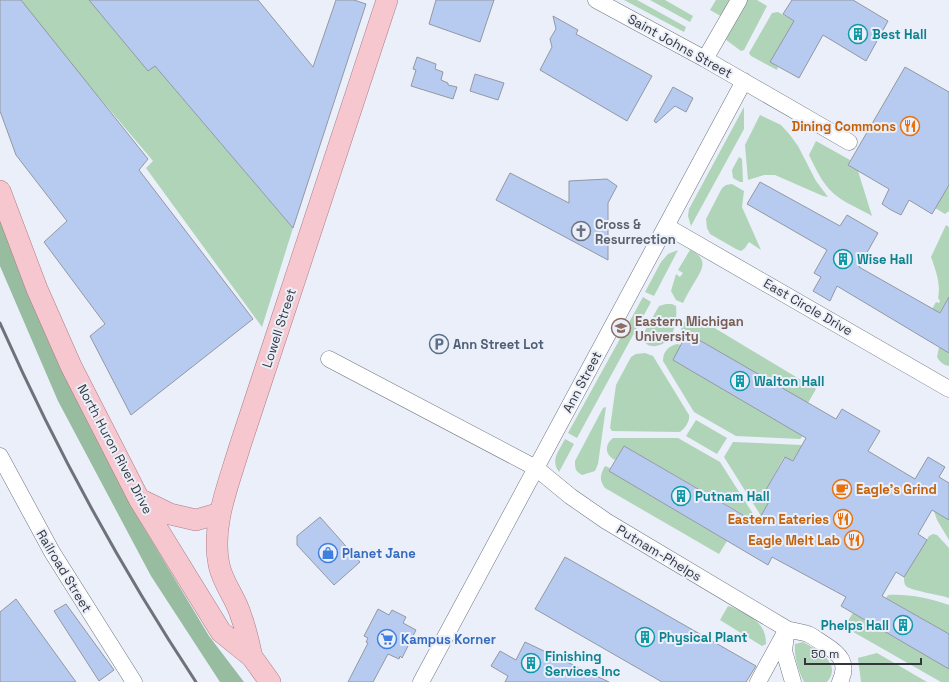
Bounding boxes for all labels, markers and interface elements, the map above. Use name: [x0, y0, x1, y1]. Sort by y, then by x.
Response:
street label: Saint Johns Street: [625, 10, 735, 82]
building icon: Best Hall: [847, 23, 869, 45]
place label: Best Hall: [872, 26, 927, 43]
restaurant icon: Dining Commons: [899, 115, 921, 137]
place label: Dining Commons: [792, 118, 896, 135]
place label: Cross & Resurrection: [595, 216, 676, 248]
church icon: Cross & Resurrection: [570, 220, 592, 242]
building icon: Wise Hall: [832, 248, 854, 270]
place label: Wise Hall: [857, 251, 913, 268]
street label: East Circle Drive: [760, 275, 856, 339]
street label: Lowell Street: [258, 286, 300, 370]
place label: Eastern Michigan University: [635, 313, 744, 345]
school or university icon: Eastern Michigan University: [610, 317, 632, 339]
parking icon: Ann Street Lot: [428, 333, 450, 355]
place label: Ann Street Lot: [453, 336, 544, 353]
street label: Ann Street: [559, 348, 605, 416]
building icon: Walton Hall: [729, 370, 751, 392]
place label: Walton Hall: [754, 373, 825, 390]
street label: North Huron River Drive: [74, 381, 156, 517]
cafe icon: Eagle's Grind: [831, 478, 853, 500]
place label: Eagle's Grind: [856, 481, 937, 498]
building icon: Putnam Hall: [670, 485, 692, 507]
place label: Putnam Hall: [695, 488, 770, 505]
restaurant icon: Eastern Eateries: [832, 508, 854, 530]
place label: Eastern Eateries: [728, 511, 829, 528]
street label: Putnam-Phelps: [613, 521, 705, 585]
street label: Railroad Street: [33, 527, 95, 615]
restaurant icon: Eagle Melt Lab: [843, 529, 865, 551]
place label: Eagle Melt Lab: [748, 532, 840, 549]
shop icon: Planet Jane: [317, 542, 339, 564]
place label: Planet Jane: [342, 545, 416, 562]
building icon: Phelps Hall: [892, 614, 914, 636]
place label: Phelps Hall: [821, 617, 889, 634]
building icon: Physical Plant: [634, 626, 656, 648]
supermarket icon: Kampus Korner: [376, 628, 398, 650]
place label: Physical Plant: [659, 629, 748, 646]
place label: Kampus Korner: [401, 631, 496, 648]
scale bar: [805, 640, 921, 666]
text: 50 m: [811, 646, 839, 662]
place label: Finishing Services Inc: [545, 648, 621, 680]
building icon: Finishing Services Inc: [520, 652, 542, 674]

